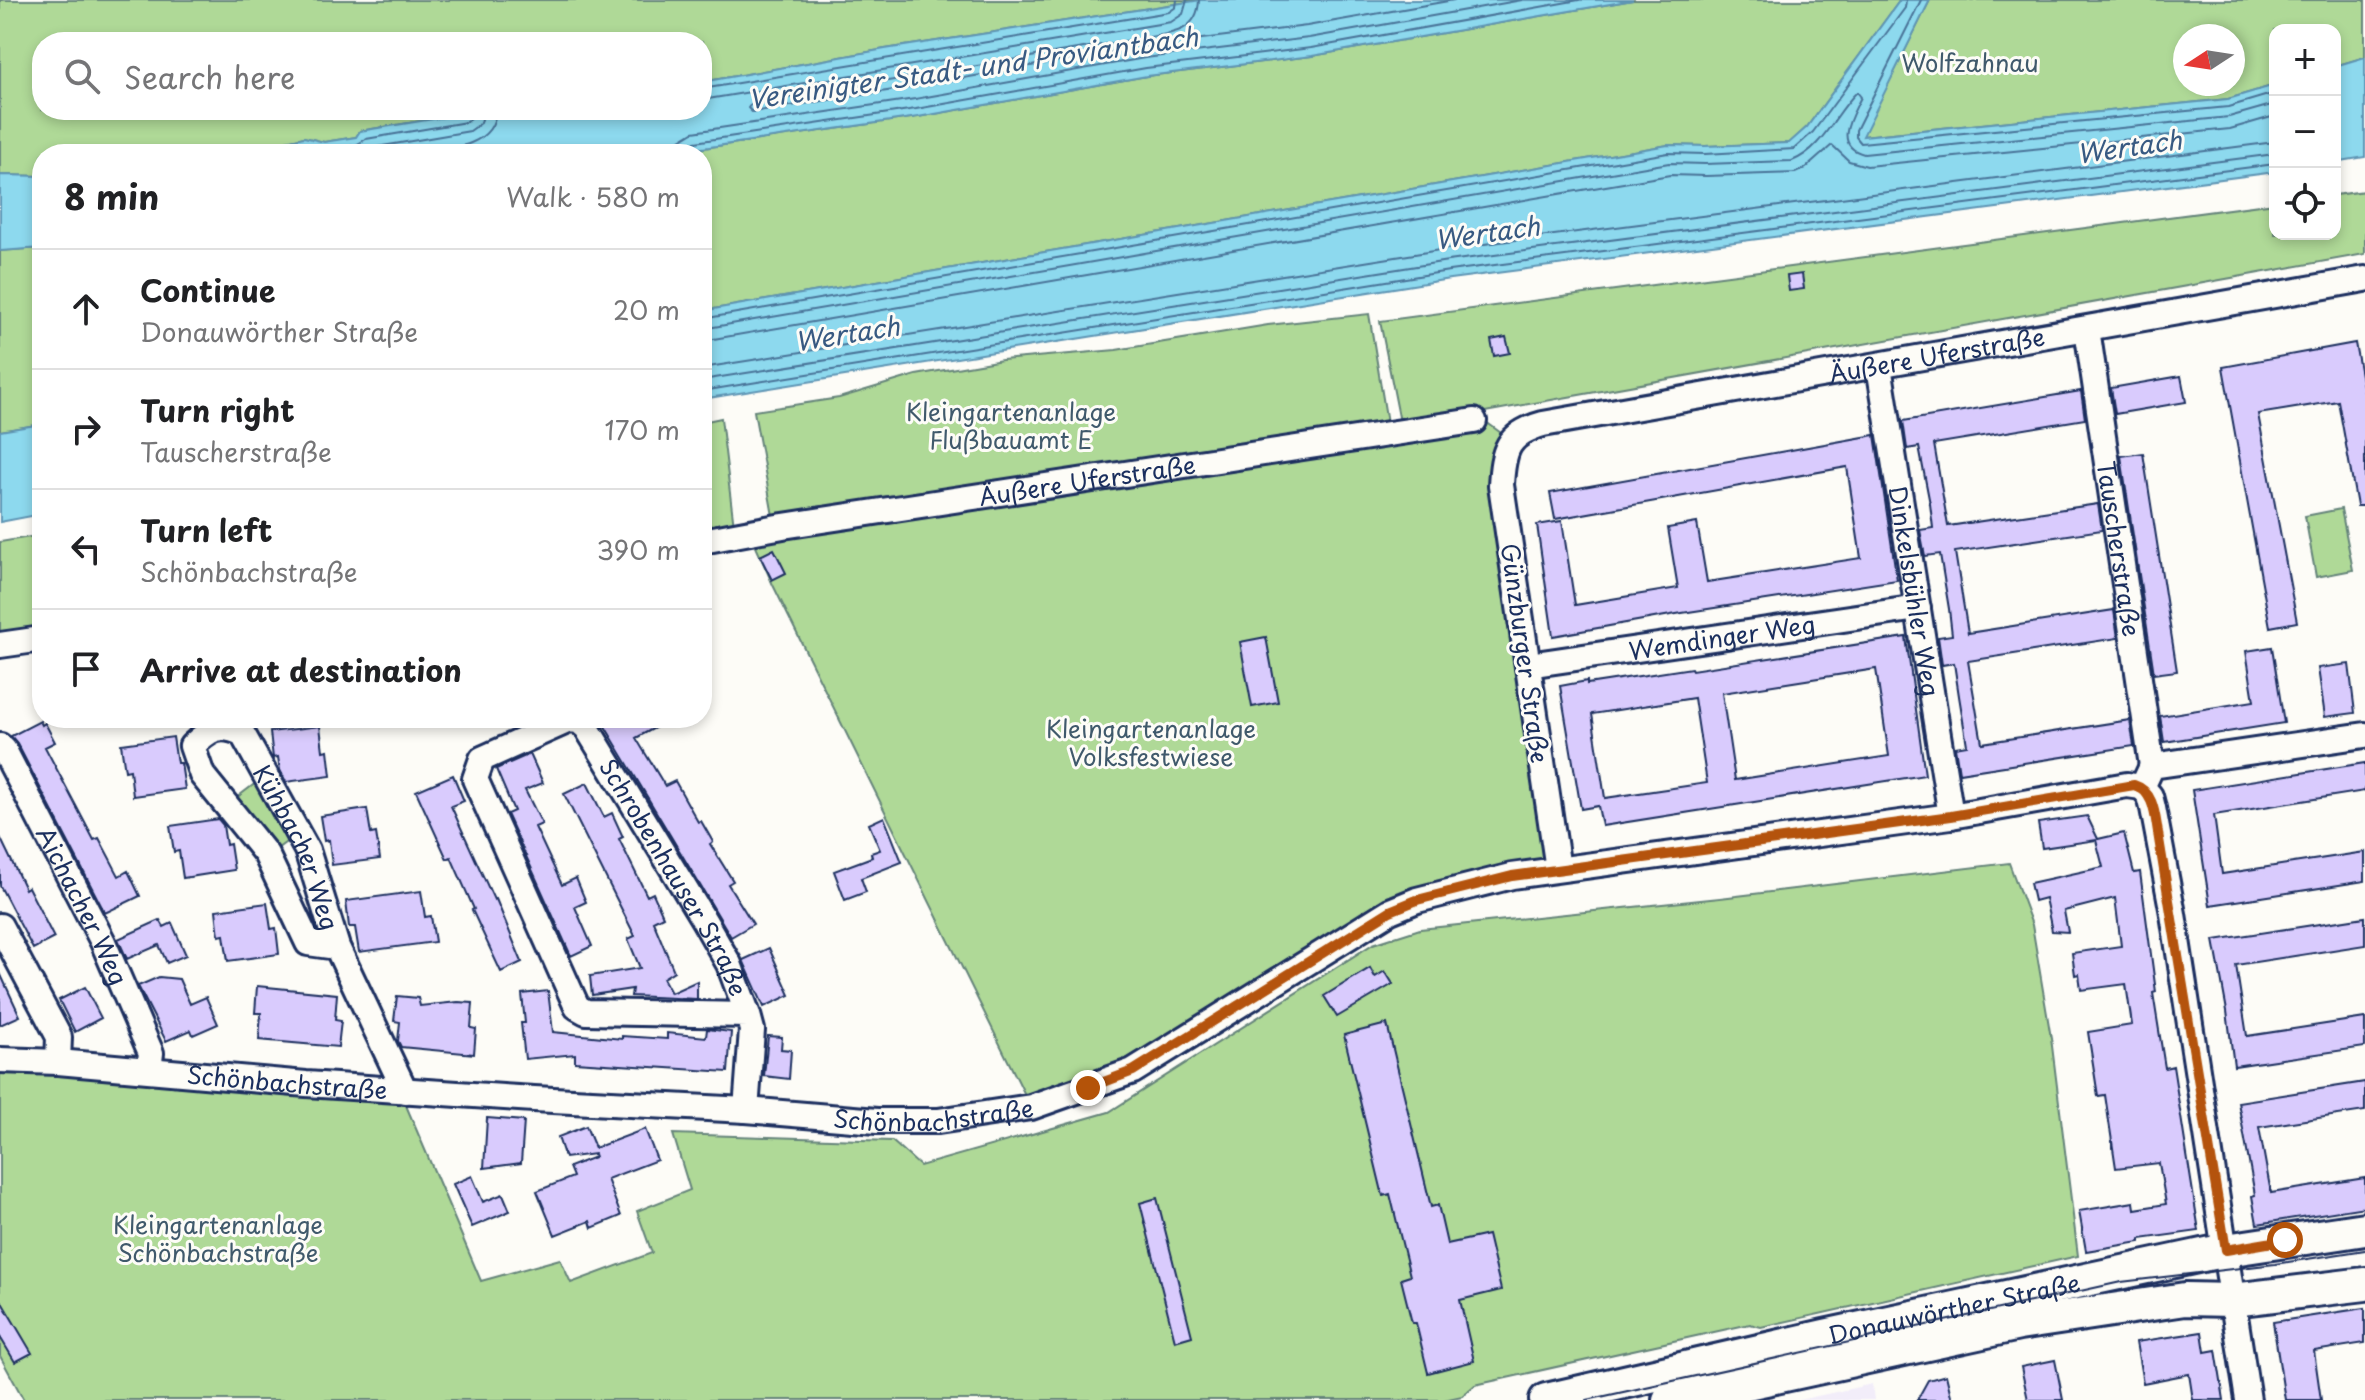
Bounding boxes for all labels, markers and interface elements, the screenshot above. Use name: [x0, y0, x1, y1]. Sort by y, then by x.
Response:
water label: Vereinigter Stadt- und Proviantbach: [746, 16, 1201, 118]
north arrow: [2173, 24, 2245, 96]
map controls: [2269, 24, 2341, 240]
button: +: [2269, 24, 2341, 96]
search box: [32, 32, 712, 120]
park label: Wolfzahnau: [1901, 44, 2039, 80]
icon: search: [60, 54, 104, 98]
text: Search here: [124, 54, 296, 99]
button: −: [2269, 96, 2341, 168]
water label: Wertach: [2074, 119, 2185, 173]
button: locate: [2269, 168, 2341, 240]
text: 8 min: [64, 170, 159, 222]
text: Walk · 580 m: [506, 177, 680, 216]
water label: Wertach: [1432, 205, 1543, 259]
text: Continue: [140, 267, 275, 312]
icon: ahead: [64, 287, 108, 331]
text: 20 m: [613, 290, 680, 329]
water label: Wertach: [792, 305, 903, 361]
text: Donauwörther Straße: [140, 312, 418, 351]
street label: Äußere Uferstraße: [1826, 318, 2048, 391]
text: Turn right: [140, 387, 295, 432]
park label: Kleingartenanlage Flußbauamt E: [906, 393, 1116, 457]
icon: right: [64, 407, 108, 451]
text: 170 m: [605, 410, 680, 449]
text: Tauscherstraße: [140, 432, 332, 471]
street label: Äußere Uferstraße: [976, 446, 1198, 514]
street label: Tauscherstraße: [2089, 458, 2150, 639]
street label: Dinkelsbühler Weg: [1880, 483, 1950, 699]
text: Turn left: [140, 507, 272, 552]
icon: left: [64, 527, 108, 571]
text: 390 m: [596, 530, 680, 569]
street label: Günzburger Straße: [1493, 541, 1559, 765]
text: Schönbachstraße: [140, 552, 358, 591]
street label: Wemdinger Weg: [1626, 605, 1818, 668]
icon: arrive: [64, 647, 108, 691]
text: Arrive at destination: [140, 647, 462, 692]
park label: Kleingartenanlage Volksfestwiese: [1046, 710, 1256, 774]
street label: Schrobenhauser Straße: [591, 751, 757, 1001]
street label: Kühbacher Weg: [245, 758, 349, 934]
street label: Aichacher Weg: [28, 820, 137, 990]
street label: Schönbachstraße: [185, 1056, 389, 1107]
route end: [1070, 1070, 1106, 1106]
street label: Schönbachstraße: [832, 1089, 1036, 1139]
park label: Kleingartenanlage Schönbachstraße: [113, 1206, 323, 1270]
route start: [2267, 1222, 2303, 1258]
street label: Donauwörther Straße: [1824, 1264, 2083, 1353]

